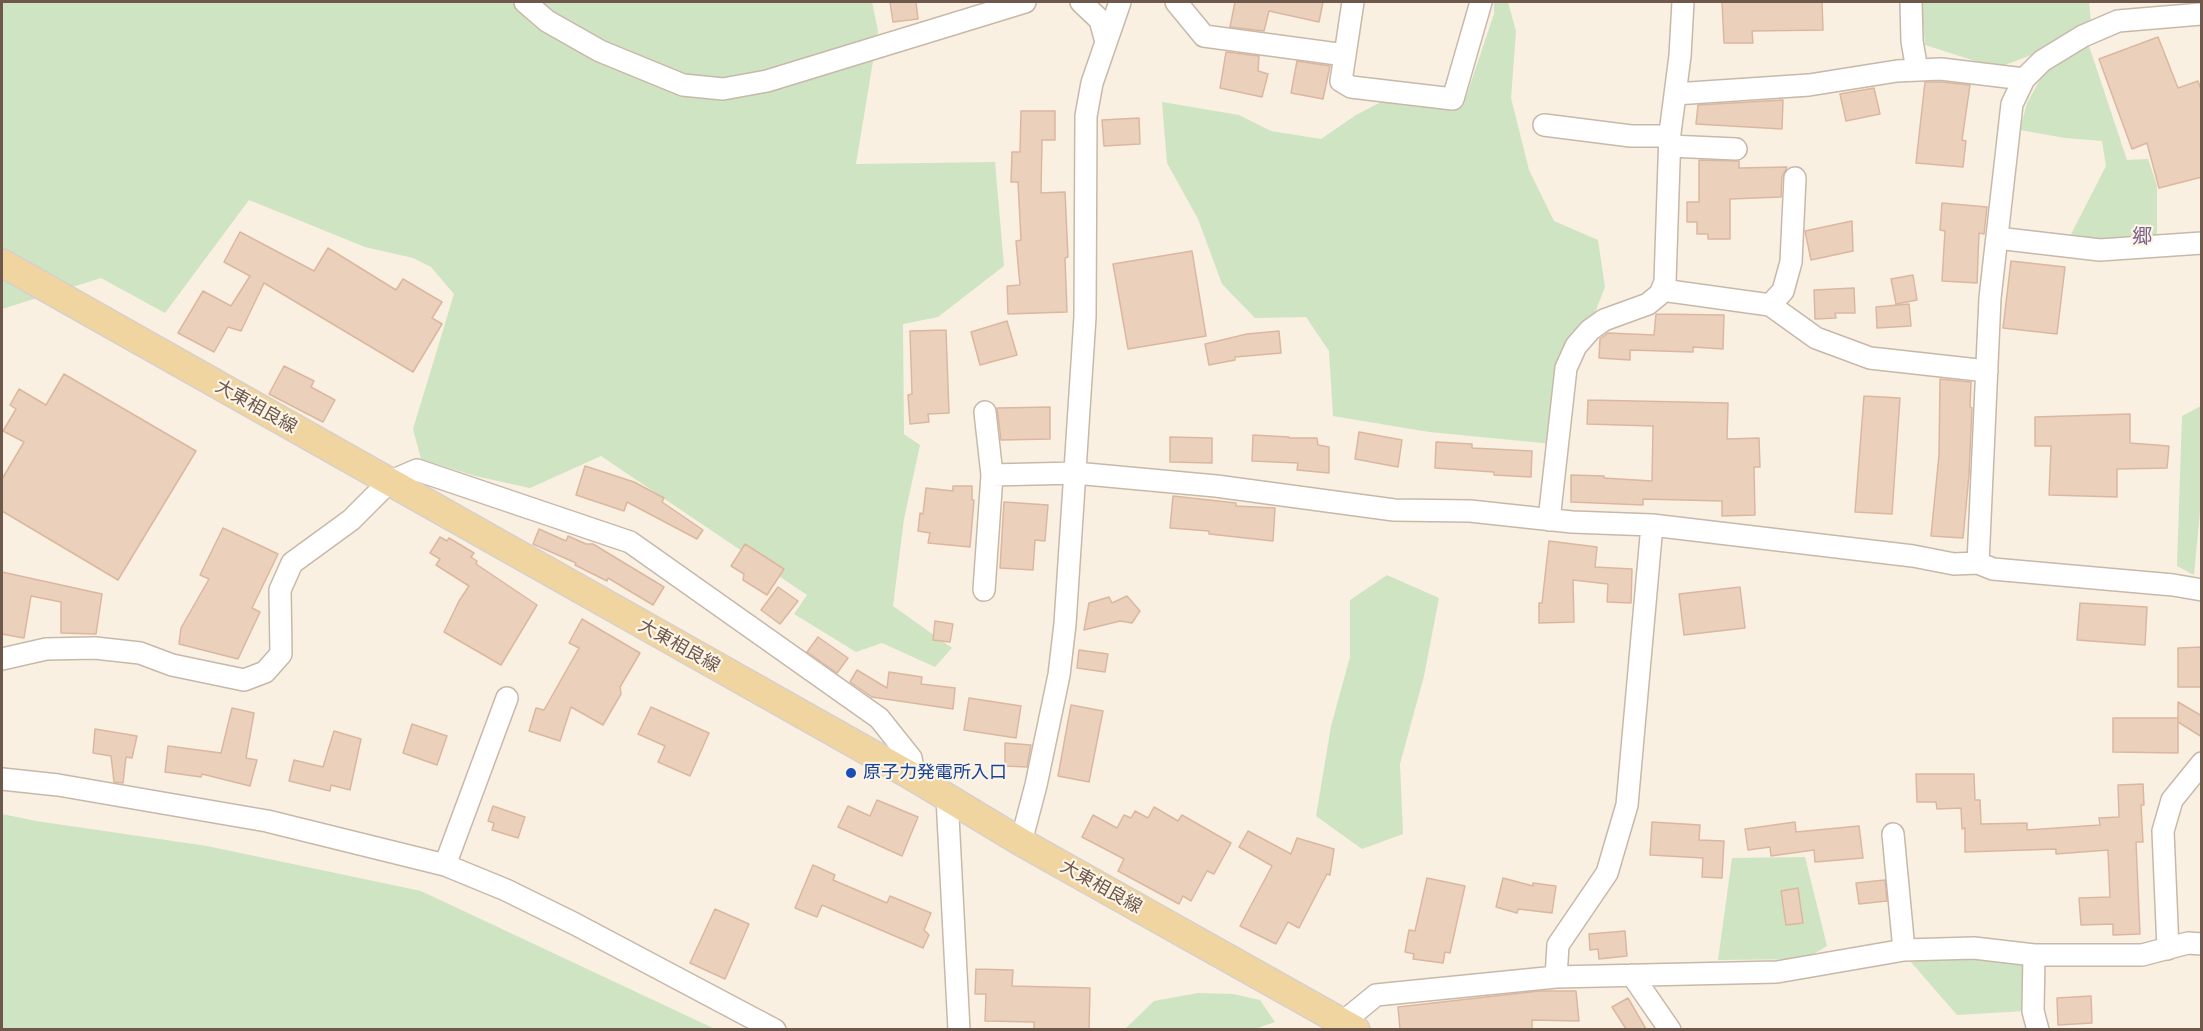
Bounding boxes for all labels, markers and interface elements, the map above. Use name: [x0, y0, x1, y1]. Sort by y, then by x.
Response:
district label: 郷: [2132, 225, 2152, 249]
street label: 大東相良線: [211, 376, 301, 438]
street label: 大東相良線: [634, 615, 724, 677]
place label: 原子力発電所入口: [863, 762, 1007, 784]
marker: 原子力発電所入口: [844, 766, 858, 780]
street label: 大東相良線: [1056, 856, 1146, 918]

